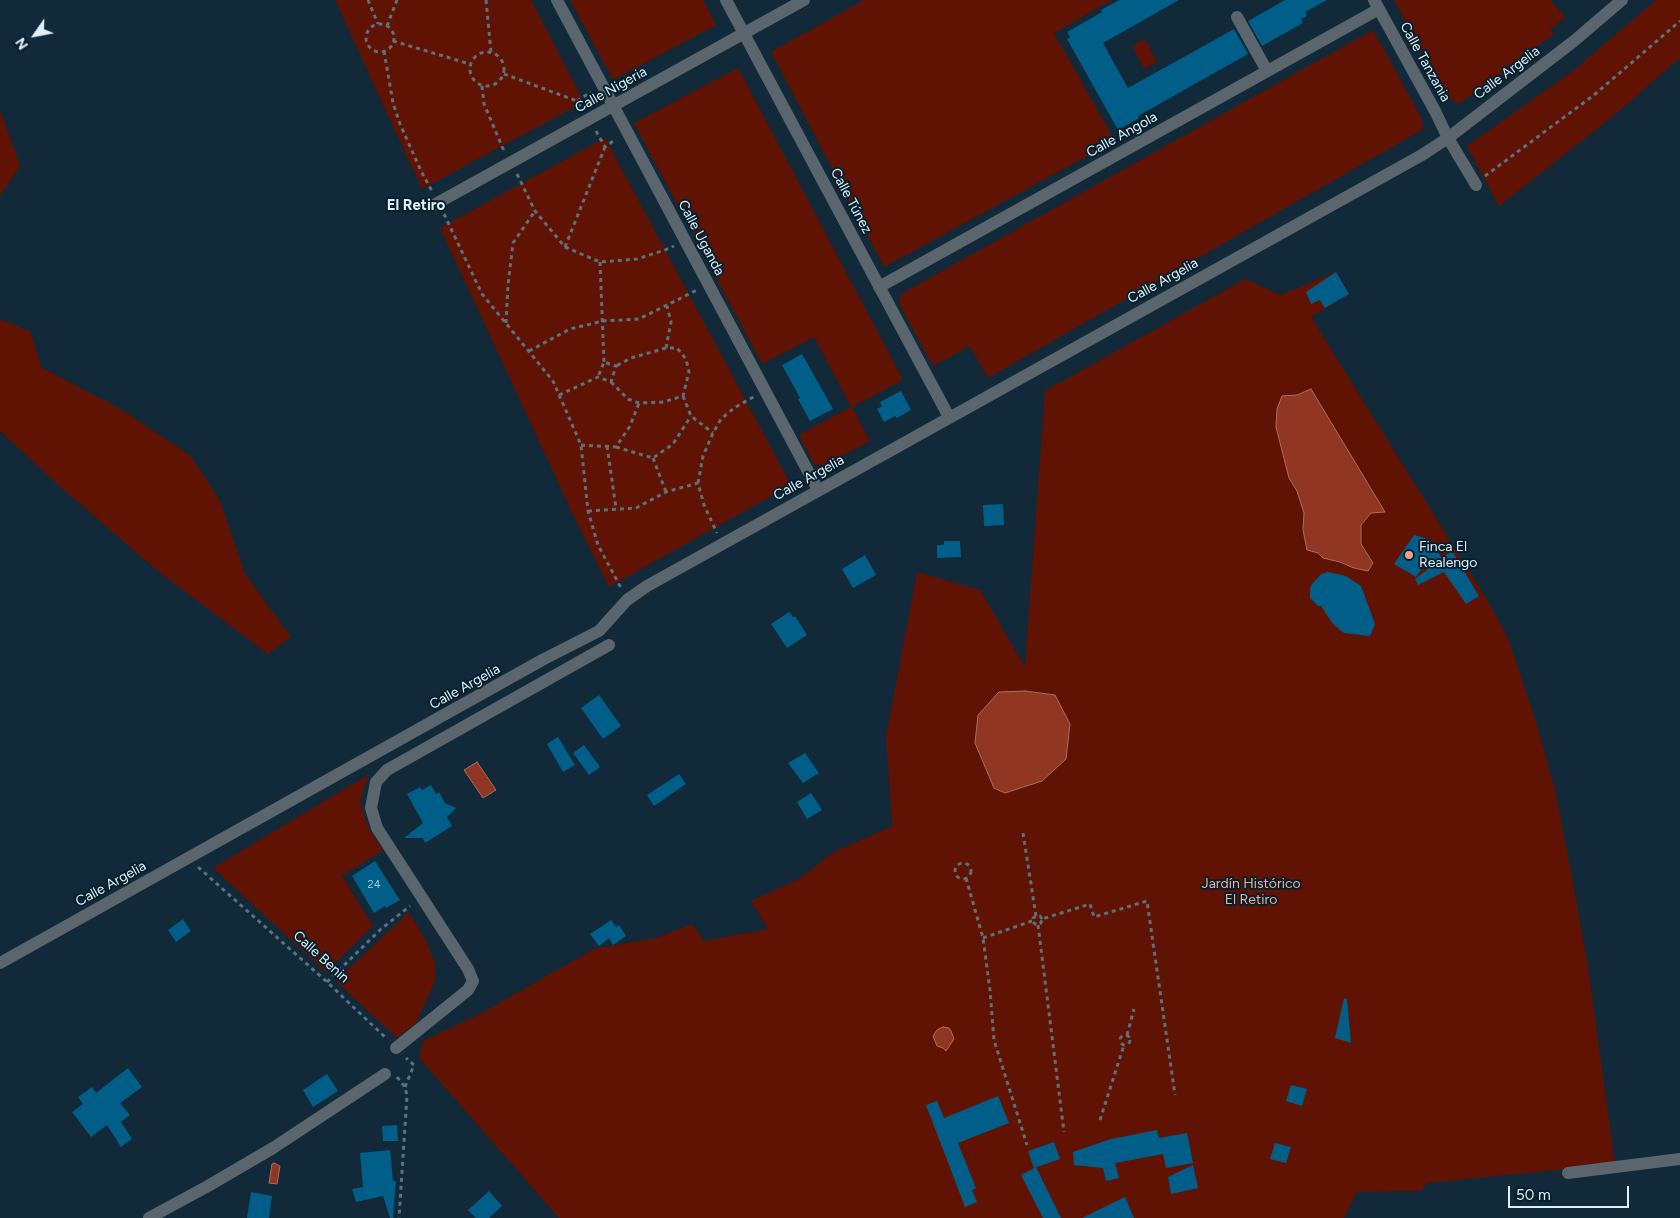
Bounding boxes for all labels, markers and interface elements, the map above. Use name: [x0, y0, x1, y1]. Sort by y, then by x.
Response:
north arrow: [10, 10, 60, 60]
street label: Calle Tanzania: [1396, 19, 1454, 105]
text: N: [12, 34, 32, 53]
street label: Calle Argelia: [1471, 43, 1543, 103]
street label: Calle Nigeria: [572, 63, 650, 117]
street label: Calle Angola: [1084, 109, 1160, 161]
street label: Calle Túnez: [827, 165, 875, 237]
district label: El Retiro: [387, 197, 445, 215]
street label: Calle Uganda: [674, 197, 728, 279]
street label: Calle Argelia: [1125, 255, 1201, 307]
street label: Calle Argelia: [771, 452, 847, 504]
place label: Finca El Realengo: [1419, 539, 1477, 572]
marker: Finca El Realengo: [1403, 549, 1415, 561]
street label: Calle Argelia: [427, 661, 503, 713]
street label: Calle Argelia: [73, 858, 149, 910]
park label: Jardín Histórico El Retiro: [1201, 876, 1301, 909]
house number: 24: [368, 878, 380, 892]
street label: Calle Benin: [290, 927, 352, 987]
scale bar: [1510, 1176, 1631, 1208]
text: 50 m: [1516, 1186, 1551, 1204]

